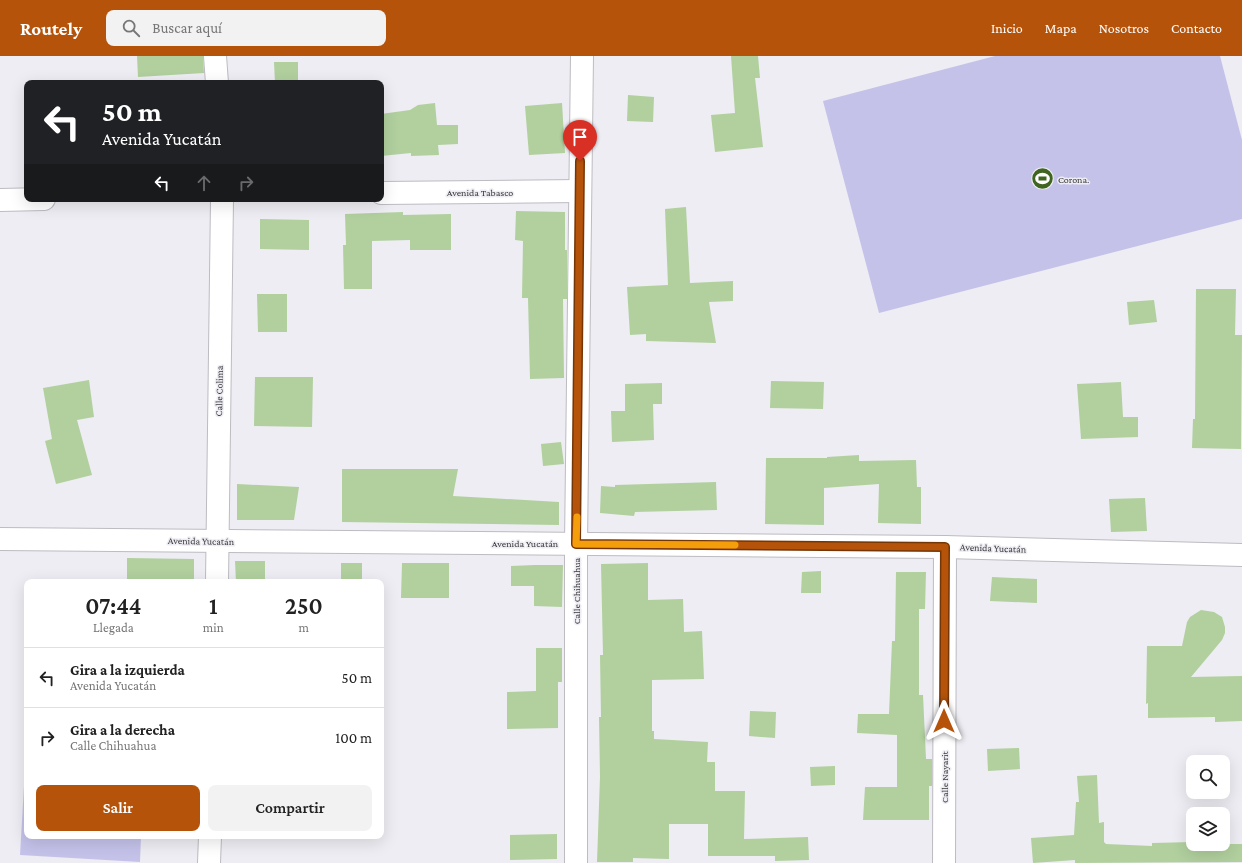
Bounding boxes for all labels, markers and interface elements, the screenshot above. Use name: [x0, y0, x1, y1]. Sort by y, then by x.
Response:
search box: [106, 10, 386, 46]
icon: search: [120, 17, 142, 39]
text: Routely: [20, 18, 82, 39]
text: Buscar aquí: [152, 20, 222, 36]
text: Inicio: [991, 20, 1023, 36]
text: Mapa: [1045, 20, 1077, 36]
text: Nosotros: [1099, 20, 1149, 36]
text: Contacto: [1171, 20, 1222, 36]
icon: left: [36, 96, 88, 148]
text: 50 m: [102, 96, 162, 127]
pin: [563, 120, 597, 161]
icon: arrive: [569, 126, 591, 148]
text: Avenida Yucatán: [102, 129, 221, 149]
sports icon: Corona.: [1030, 166, 1056, 192]
icon: left: [151, 172, 173, 194]
icon: ahead: [193, 172, 215, 194]
icon: right: [235, 172, 257, 194]
place label: Corona.: [1058, 174, 1089, 185]
street label: Avenida Tabasco: [447, 187, 513, 198]
street label: Calle Colima: [213, 365, 225, 416]
street label: Avenida Yucatán: [168, 535, 235, 547]
street label: Avenida Yucatán: [492, 538, 559, 549]
street label: Avenida Yucatán: [960, 541, 1027, 555]
street label: Calle Chihuahua: [571, 557, 582, 624]
text: 07:44: [85, 592, 141, 619]
text: 1: [209, 592, 218, 619]
text: 250: [285, 592, 323, 619]
text: Llegada: [93, 620, 134, 635]
text: min: [203, 620, 224, 635]
text: m: [299, 620, 309, 635]
text: Gira a la izquierda: [70, 662, 185, 678]
icon: left: [36, 667, 58, 689]
text: 50 m: [342, 670, 372, 686]
text: Avenida Yucatán: [70, 678, 156, 693]
position arrow: [923, 700, 965, 742]
text: Gira a la derecha: [70, 722, 175, 738]
icon: right: [36, 727, 58, 749]
text: 100 m: [335, 730, 372, 746]
text: Calle Chihuahua: [70, 738, 156, 753]
street label: Calle Nayarit: [939, 750, 950, 803]
map controls: [1186, 755, 1230, 851]
button: search: [1186, 755, 1230, 799]
button: Salir: [36, 785, 200, 831]
button: Compartir: [208, 785, 372, 831]
button: layers: [1186, 807, 1230, 851]

